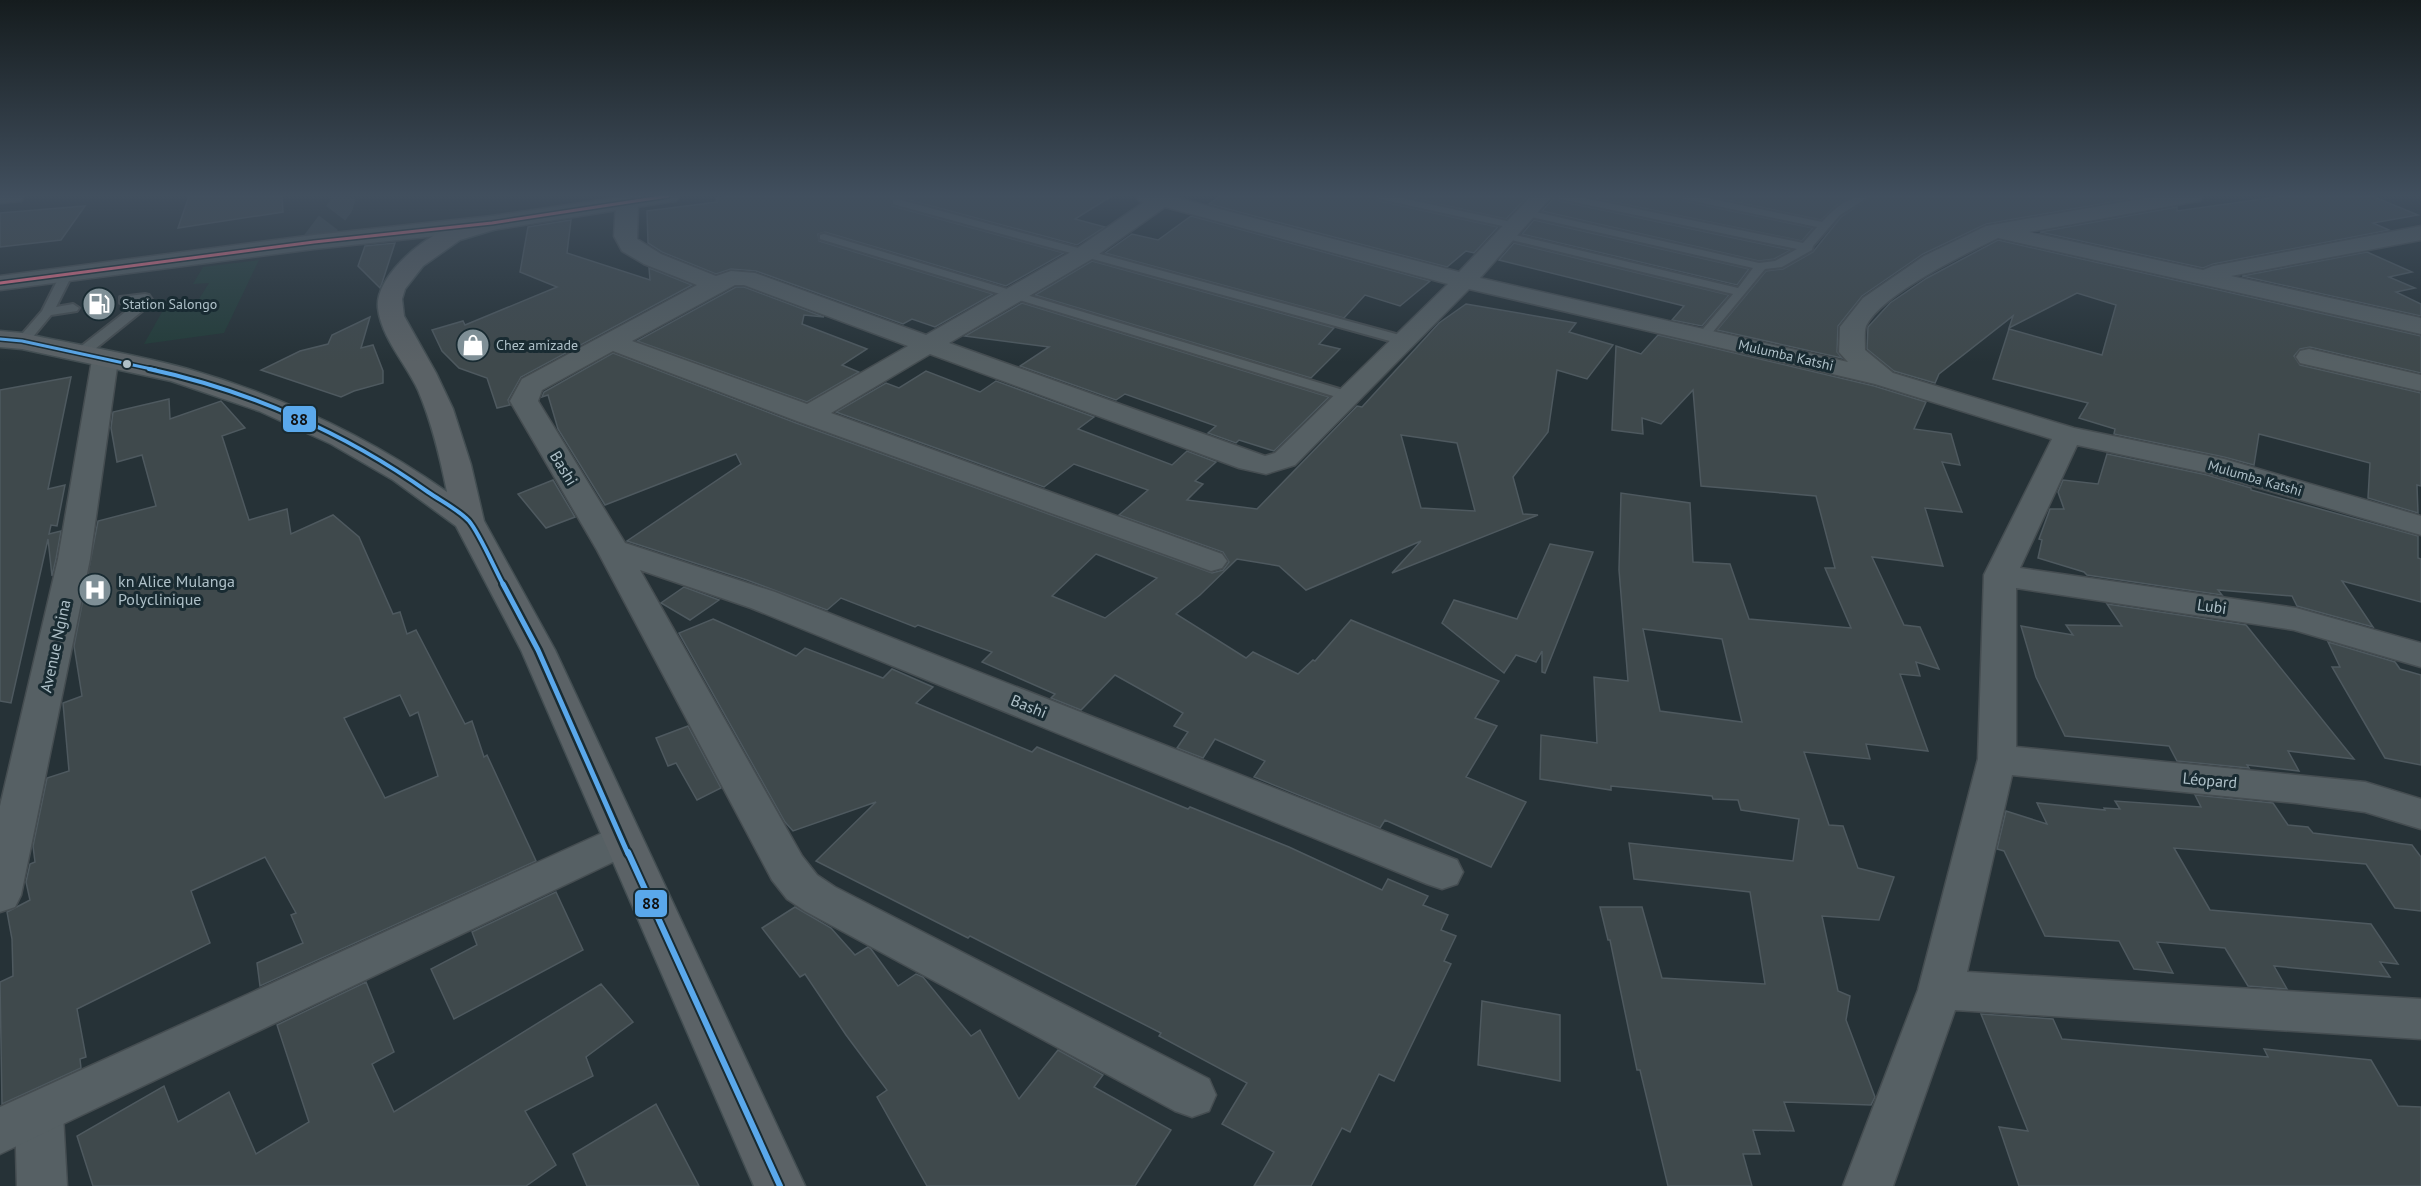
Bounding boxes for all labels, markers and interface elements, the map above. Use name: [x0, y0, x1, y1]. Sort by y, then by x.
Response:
fuel station icon: Station Salongo: [81, 286, 117, 322]
place label: Station Salongo: [122, 295, 217, 313]
shop icon: Chez amizade: [455, 327, 491, 363]
street label: Mulumba Katshi: [1737, 335, 1835, 375]
place label: Chez amizade: [496, 336, 578, 354]
unlabelled marker: [121, 358, 133, 370]
line badge: 88: [282, 405, 317, 433]
text: 88: [290, 409, 308, 429]
street label: Bashi: [546, 447, 582, 489]
street label: Mulumba Katshi: [2206, 456, 2304, 500]
place label: kn Alice Mulanga Polyclinique: [118, 571, 235, 609]
hospital icon: kn Alice Mulanga Polyclinique: [77, 572, 113, 608]
street label: Lubi: [2196, 594, 2228, 618]
street label: Avenue Ngina: [35, 598, 75, 694]
street label: Bashi: [1008, 690, 1050, 722]
street label: Léopard: [2182, 768, 2238, 792]
line badge: 88: [634, 889, 668, 918]
text: 88: [642, 893, 660, 913]

